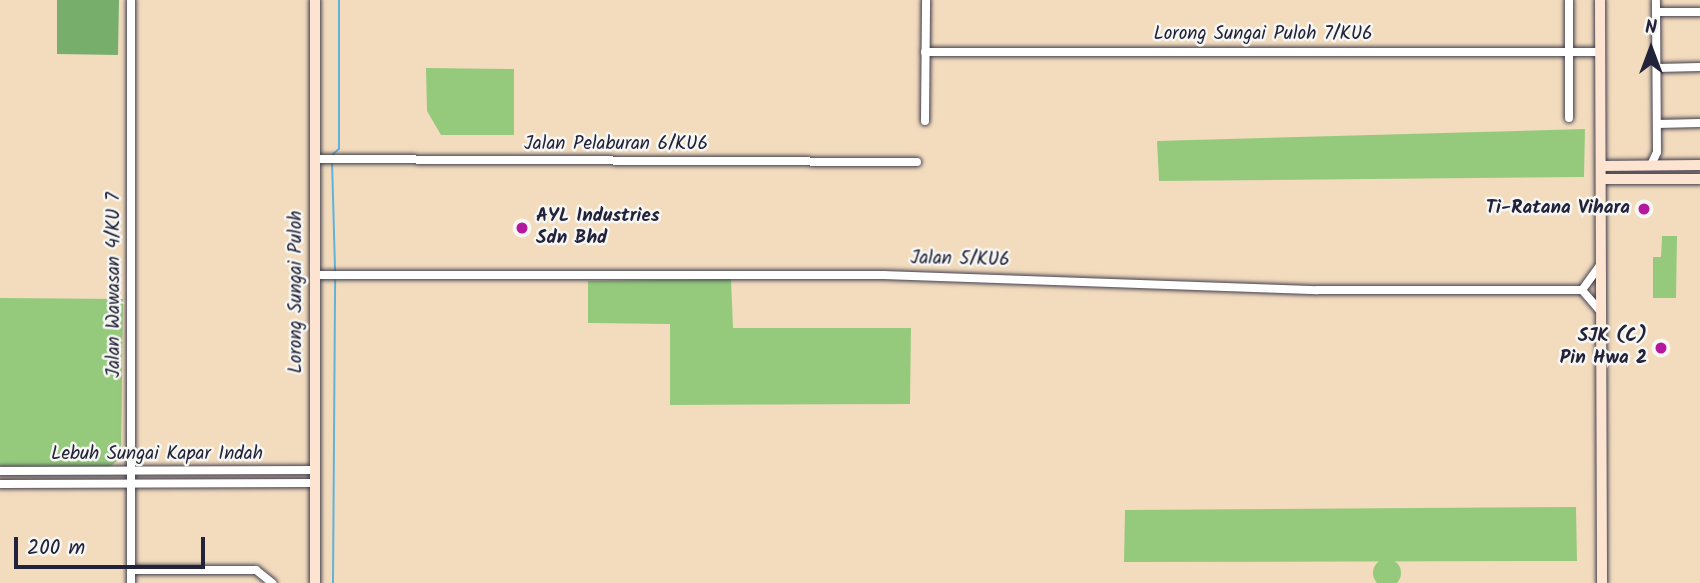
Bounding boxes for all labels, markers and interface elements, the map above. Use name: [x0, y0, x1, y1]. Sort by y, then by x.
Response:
text: N: [1645, 13, 1657, 43]
north arrow: [1616, 14, 1686, 84]
street label: Lorong Sungai Puloh 7/KU6: [1153, 24, 1373, 46]
street label: Jalan Pelaburan 6/KU6: [524, 134, 708, 156]
street label: Jalan Wawasan 4/KU 7: [104, 192, 126, 378]
place label: Ti-Ratana Vihara: [1486, 198, 1630, 220]
marker: Ti-Ratana Vihara: [1636, 201, 1652, 217]
place label: AYL Industries Sdn Bhd: [536, 206, 660, 250]
street label: Lorong Sungai Puloh: [286, 211, 308, 373]
marker: AYL Industries Sdn Bhd: [514, 220, 530, 236]
street label: Jalan 5/KU6: [910, 248, 1010, 272]
place label: SJK (C) Pin Hwa 2: [1560, 326, 1647, 370]
marker: SJK (C) Pin Hwa 2: [1653, 340, 1669, 356]
street label: Lebuh Sungai Kapar Indah: [51, 444, 263, 466]
scale bar: [18, 524, 208, 568]
text: 200 m: [27, 532, 85, 565]

